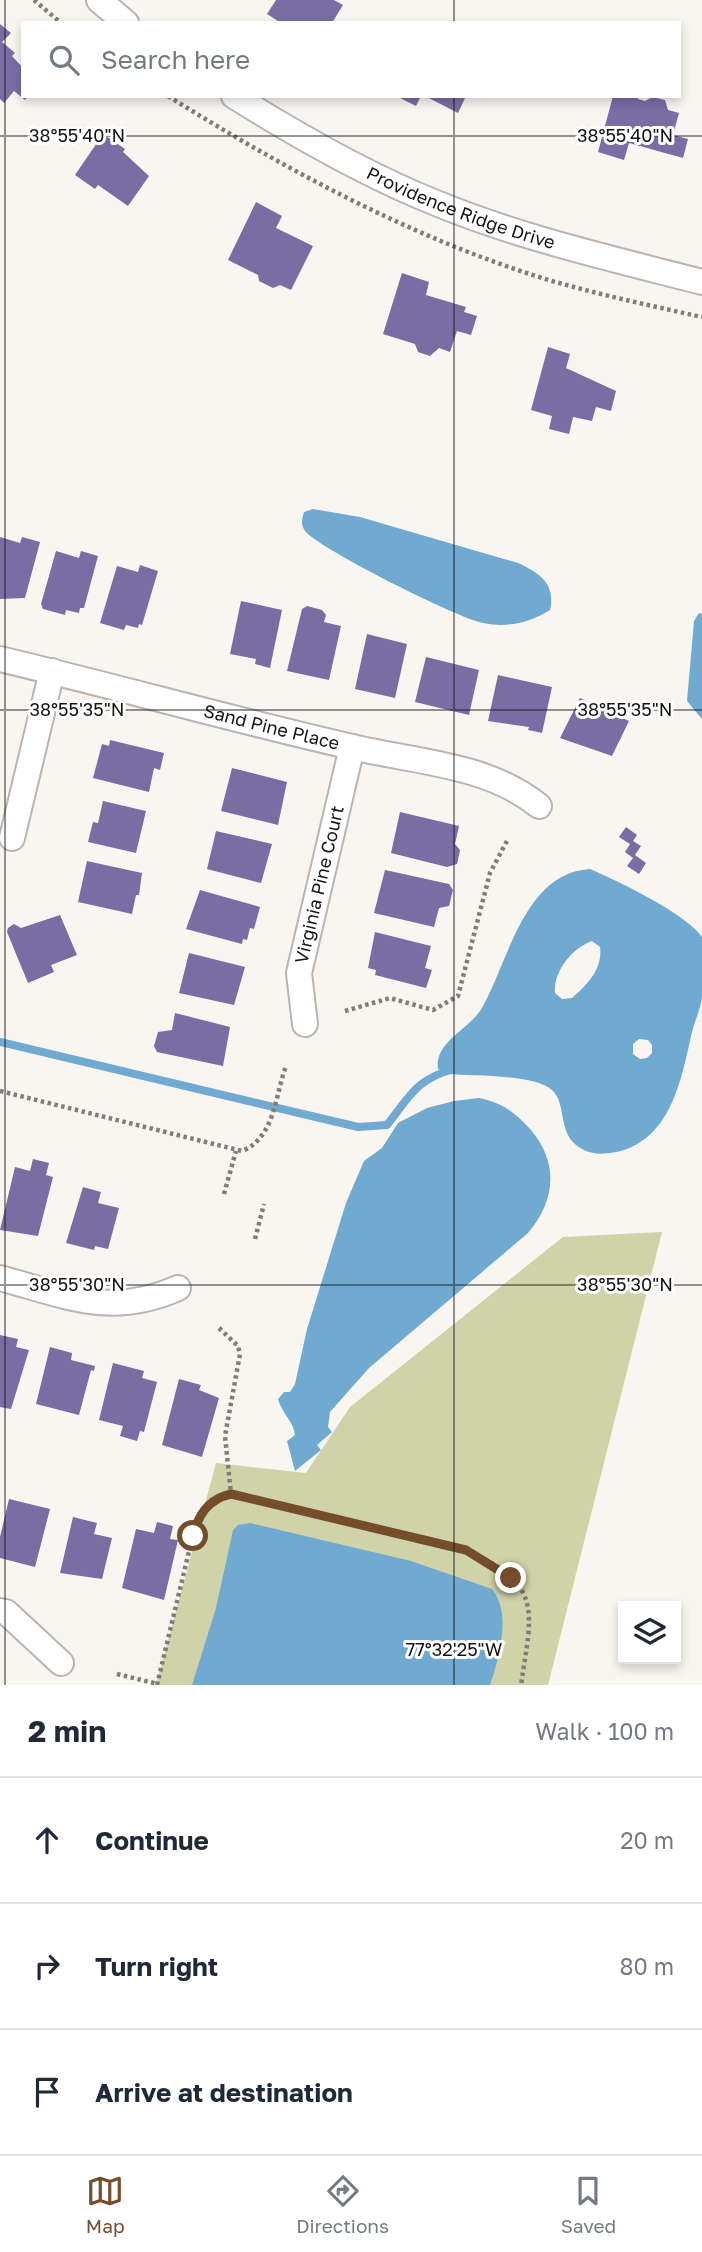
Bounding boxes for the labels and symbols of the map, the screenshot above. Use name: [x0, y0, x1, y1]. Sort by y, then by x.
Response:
text: 38°55'40"N: [29, 124, 125, 146]
text: 38°55'40"N: [577, 124, 673, 146]
street label: Providence Ridge Drive: [363, 161, 558, 253]
text: 38°55'35"N: [29, 698, 125, 720]
text: 38°55'35"N: [577, 698, 673, 720]
street label: Sand Pine Place: [202, 699, 342, 754]
street label: Virginia Pine Court: [290, 803, 348, 966]
text: 38°55'30"N: [29, 1273, 125, 1295]
text: 38°55'30"N: [577, 1273, 673, 1295]
route start: [177, 1520, 208, 1551]
route end: [495, 1562, 526, 1593]
text: 77°32'25"W: [406, 1638, 502, 1660]

